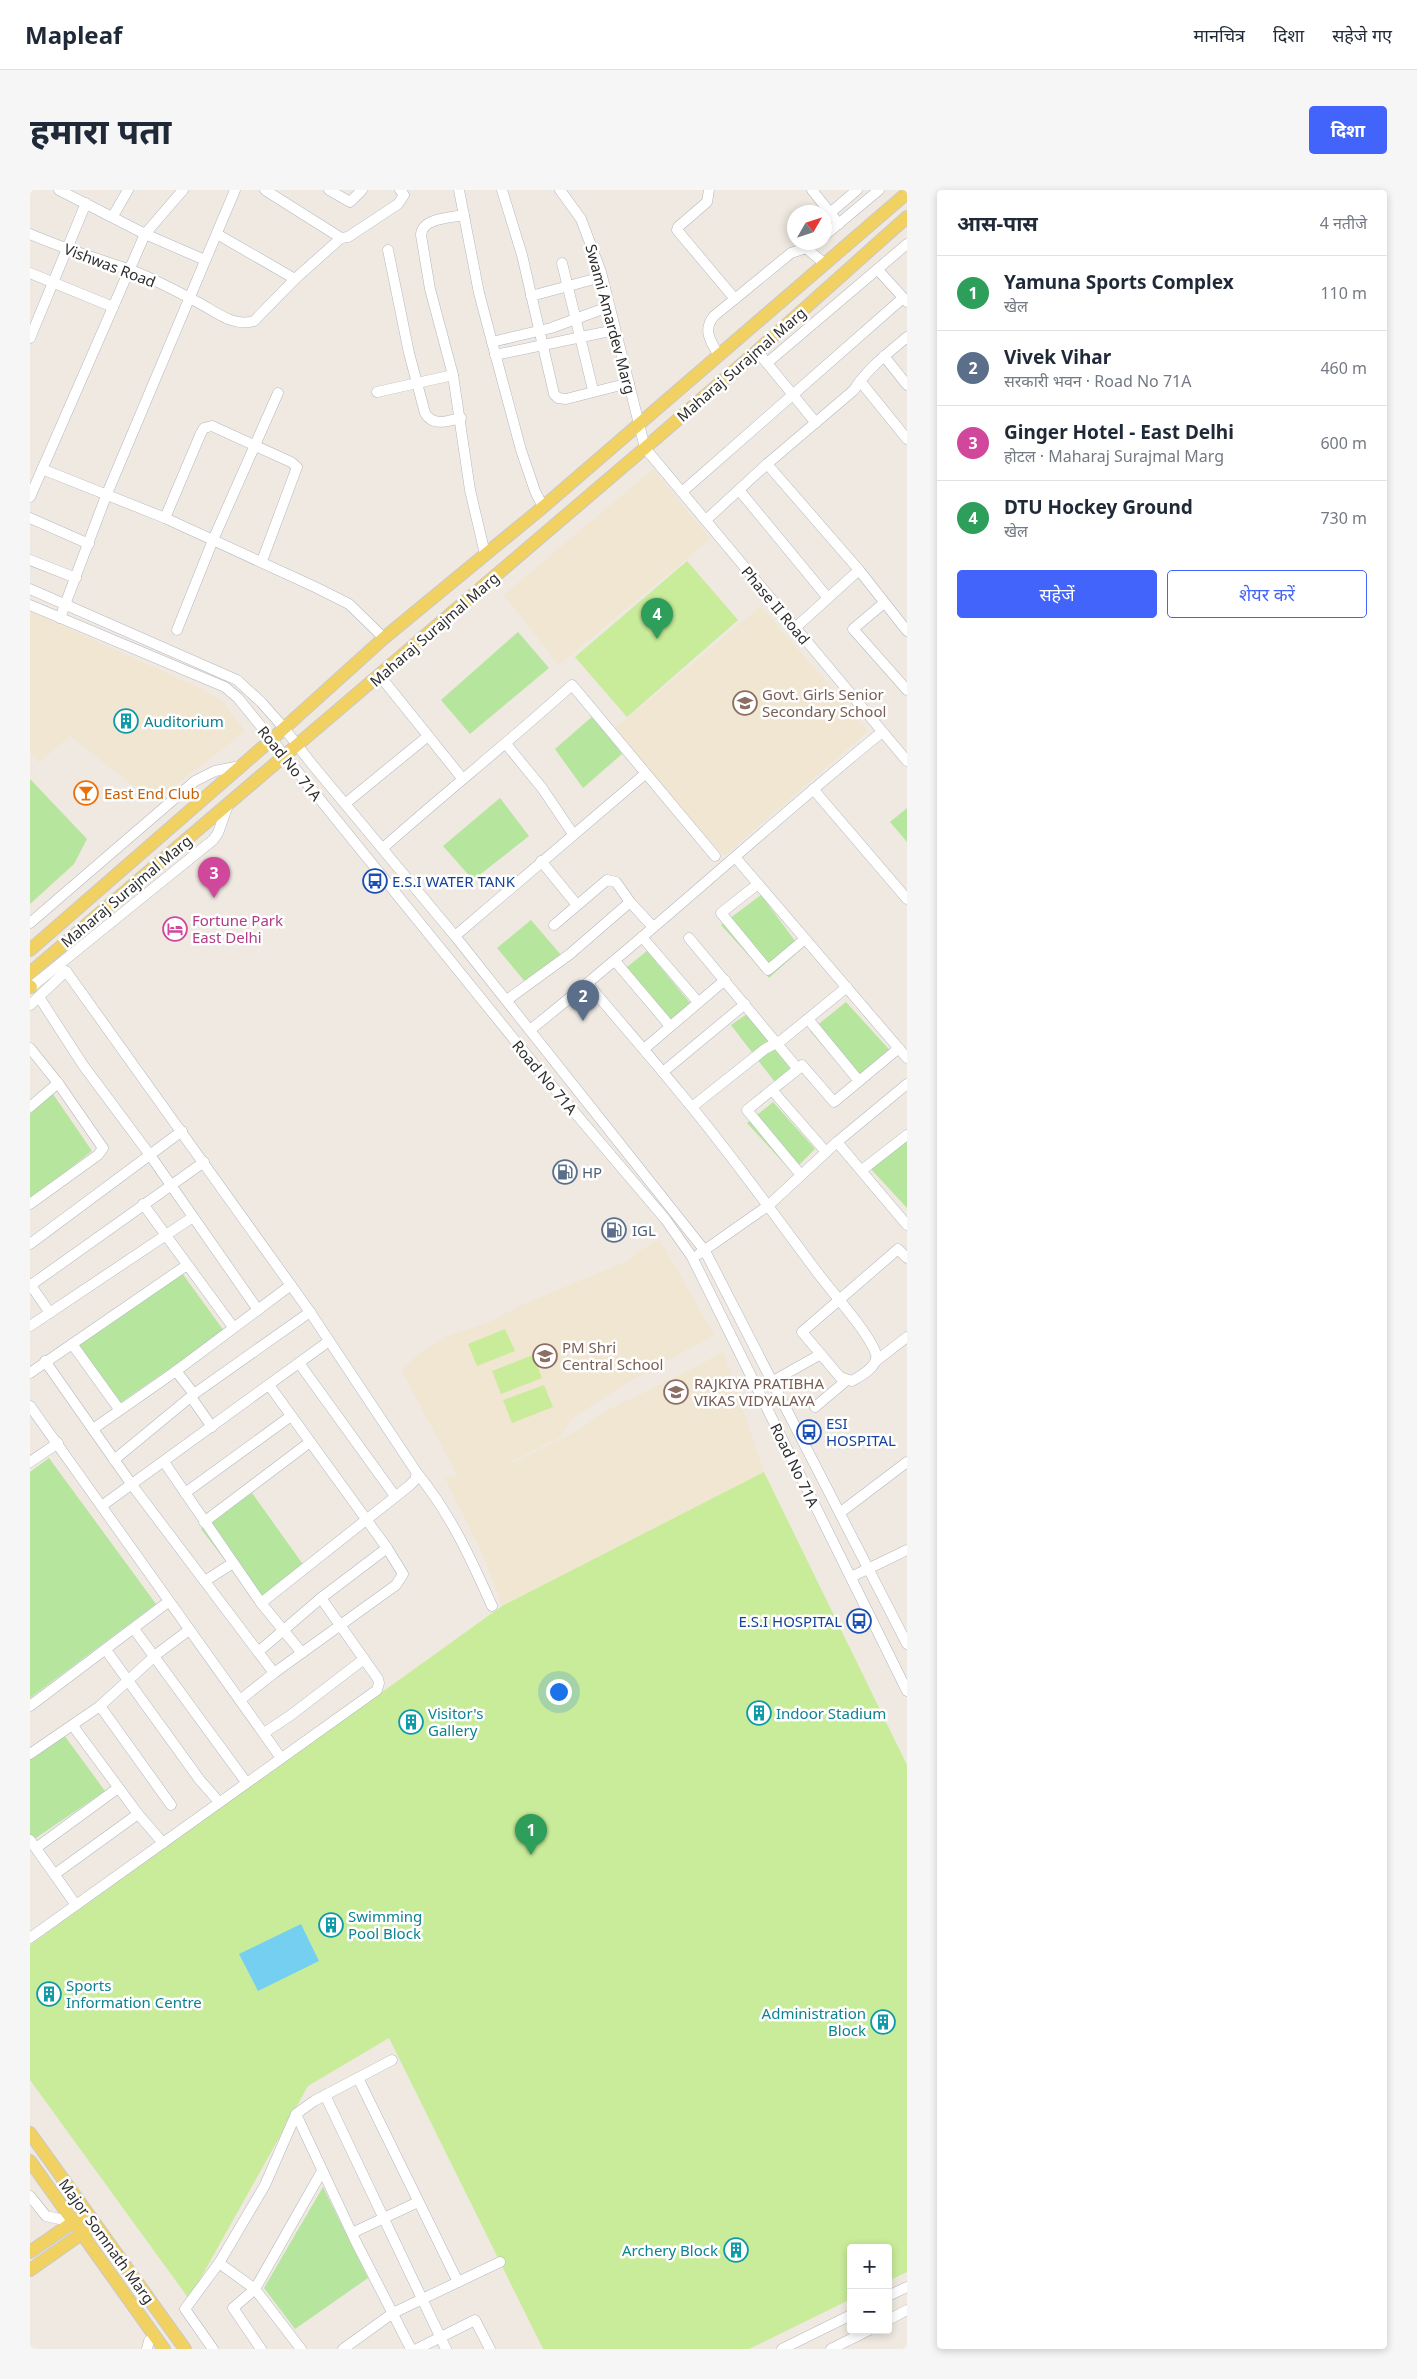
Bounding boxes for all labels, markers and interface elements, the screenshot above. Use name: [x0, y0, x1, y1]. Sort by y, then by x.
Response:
text: Mapleaf: [25, 18, 122, 51]
text: मानचित्र: [1194, 23, 1245, 47]
text: दिशा: [1273, 23, 1304, 47]
text: सहेजे गए: [1332, 23, 1392, 47]
button: दिशा: [1309, 106, 1387, 154]
text: हमारा पता: [30, 107, 171, 154]
north arrow: [787, 205, 832, 250]
text: आस-पास: [957, 209, 1038, 237]
text: 4 नतीजे: [1320, 212, 1367, 234]
street label: Vishwas Road: [61, 238, 159, 292]
street label: Swami Amardev Marg: [581, 242, 641, 396]
text: Yamuna Sports Complex: [1004, 269, 1234, 295]
text: 1: [968, 282, 978, 304]
text: 110 m: [1320, 282, 1367, 304]
text: खेल: [1004, 295, 1028, 317]
street label: Maharaj Surajmal Marg: [672, 302, 810, 426]
text: Vivek Vihar: [1004, 344, 1111, 370]
text: 2: [968, 357, 978, 379]
text: 460 m: [1320, 357, 1367, 379]
text: सरकारी भवन · Road No 71A: [1004, 370, 1191, 392]
text: Ginger Hotel - East Delhi: [1004, 419, 1234, 445]
text: 3: [968, 432, 978, 454]
text: 600 m: [1320, 432, 1367, 454]
text: होटल · Maharaj Surajmal Marg: [1004, 445, 1224, 467]
text: DTU Hockey Ground: [1004, 494, 1193, 520]
text: 4: [968, 507, 978, 529]
text: 730 m: [1320, 507, 1367, 529]
text: खेल: [1004, 520, 1028, 542]
street label: Phase II Road: [737, 562, 815, 648]
street label: Maharaj Surajmal Marg: [365, 567, 503, 691]
button: सहेजें: [957, 570, 1157, 618]
button: शेयर करें: [1167, 570, 1367, 618]
pin: 4: [641, 598, 673, 639]
place label: Govt. Girls Senior Secondary School: [762, 684, 886, 721]
school or university icon: Govt. Girls Senior Secondary School: [732, 690, 758, 716]
building icon: Auditorium: [113, 708, 139, 734]
place label: Auditorium: [144, 711, 224, 731]
street label: Road No 71A: [254, 721, 327, 805]
bar icon: East End Club: [73, 780, 99, 806]
place label: East End Club: [104, 783, 200, 803]
street label: Maharaj Surajmal Marg: [56, 830, 196, 952]
pin: 3: [198, 857, 230, 898]
bus stop icon: E.S.I WATER TANK: [362, 868, 388, 894]
place label: E.S.I WATER TANK: [392, 871, 516, 891]
place label: Fortune Park East Delhi: [192, 910, 283, 947]
hotel icon: Fortune Park East Delhi: [162, 916, 188, 942]
pin: 2: [567, 980, 599, 1021]
street label: Road No 71A: [508, 1036, 582, 1119]
fuel station icon: HP: [552, 1159, 578, 1185]
place label: HP: [582, 1162, 602, 1182]
fuel station icon: IGL: [601, 1217, 627, 1243]
place label: IGL: [632, 1220, 656, 1240]
place label: PM Shri Central School: [562, 1337, 663, 1374]
school or university icon: PM Shri Central School: [532, 1343, 558, 1369]
place label: RAJKIYA PRATIBHA VIKAS VIDYALAYA: [694, 1373, 824, 1410]
school or university icon: RAJKIYA PRATIBHA VIKAS VIDYALAYA: [663, 1379, 689, 1405]
place label: ESI HOSPITAL: [826, 1413, 896, 1450]
bus stop icon: ESI HOSPITAL: [796, 1419, 822, 1445]
street label: Road No 71A: [766, 1420, 824, 1511]
bus stop icon: E.S.I HOSPITAL: [846, 1608, 872, 1634]
place label: E.S.I HOSPITAL: [738, 1611, 842, 1631]
your location: [546, 1679, 572, 1705]
building icon: Indoor Stadium: [746, 1700, 772, 1726]
place label: Visitor's Gallery: [428, 1703, 483, 1740]
place label: Indoor Stadium: [776, 1703, 886, 1723]
building icon: Visitor's Gallery: [398, 1709, 424, 1735]
pin: 1: [515, 1814, 547, 1855]
place label: Swimming Pool Block: [348, 1906, 422, 1943]
building icon: Swimming Pool Block: [318, 1912, 344, 1938]
place label: Sports Information Centre: [66, 1975, 202, 2012]
building icon: Sports Information Centre: [36, 1981, 62, 2007]
place label: Administration Block: [762, 2003, 866, 2040]
building icon: Administration Block: [870, 2009, 896, 2035]
street label: Major Somnath Marg: [55, 2174, 159, 2308]
building icon: Archery Block: [723, 2237, 749, 2263]
place label: Archery Block: [622, 2240, 718, 2260]
map controls: [847, 2244, 892, 2334]
button: +: [847, 2244, 892, 2289]
button: −: [847, 2289, 892, 2334]

